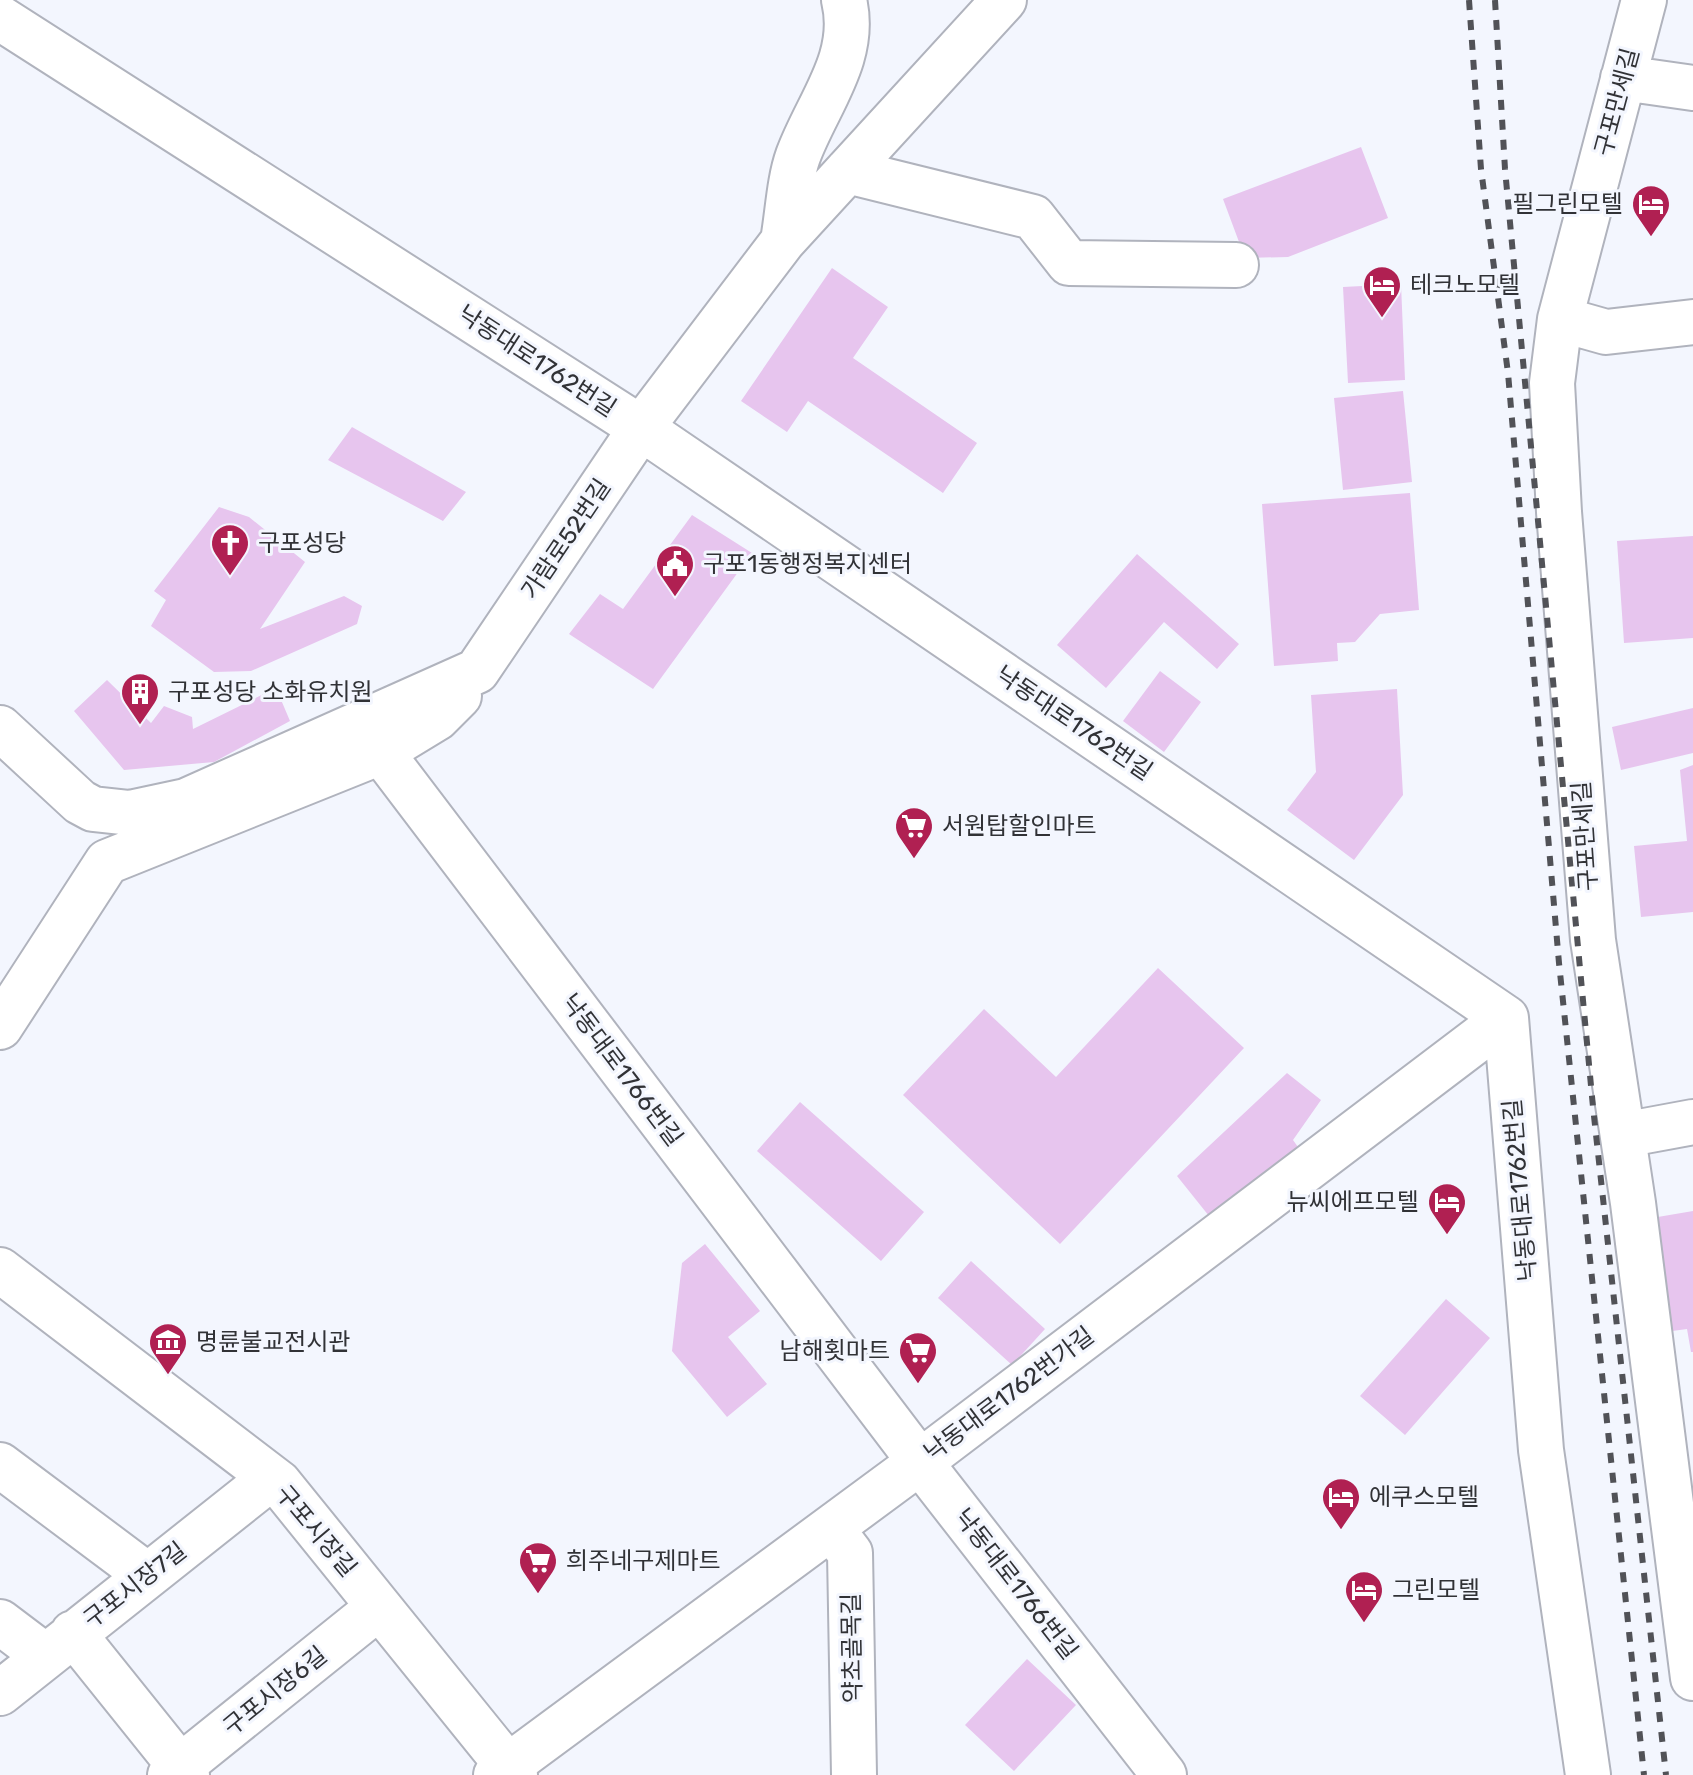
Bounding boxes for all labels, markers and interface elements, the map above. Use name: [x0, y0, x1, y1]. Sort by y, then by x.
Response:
street label: 구포만세길: [1589, 45, 1645, 159]
hotel icon: 필그린모텔: [1630, 183, 1672, 238]
place label: 필그린모텔: [1513, 190, 1623, 218]
hotel icon: 테크노모텔: [1361, 264, 1403, 319]
place label: 테크노모텔: [1410, 271, 1520, 299]
street label: 낙동대로1762번길: [453, 299, 621, 423]
street label: 가람로52번길: [516, 474, 616, 604]
church icon: 구포성당: [209, 522, 251, 577]
place label: 구포성당: [258, 529, 346, 557]
public building icon: 구포1동행정복지센터: [654, 543, 696, 598]
place label: 구포1동행정복지센터: [703, 550, 912, 578]
street label: 낙동대로1762번길: [990, 660, 1158, 786]
building icon: 구포성당 소화유치원: [119, 671, 161, 726]
place label: 구포성당 소화유치원: [168, 678, 373, 706]
street label: 구포만세길: [1567, 780, 1603, 892]
supermarket icon: 서원탑할인마트: [893, 805, 935, 860]
place label: 서원탑할인마트: [942, 812, 1097, 840]
street label: 낙동대로1766번길: [556, 988, 688, 1152]
street label: 낙동대로1762번길: [1498, 1098, 1542, 1282]
hotel icon: 뉴씨에프모텔: [1426, 1181, 1468, 1236]
place label: 뉴씨에프모텔: [1287, 1188, 1419, 1216]
museum icon: 명륜불교전시관: [147, 1321, 189, 1376]
street label: 낙동대로1762번가길: [919, 1321, 1099, 1467]
place label: 명륜불교전시관: [196, 1328, 351, 1356]
supermarket icon: 남해횟마트: [897, 1330, 939, 1385]
place label: 남해횟마트: [780, 1337, 890, 1365]
hotel icon: 에쿠스모텔: [1320, 1476, 1362, 1531]
street label: 구포시장길: [270, 1480, 362, 1582]
place label: 에쿠스모텔: [1369, 1483, 1479, 1511]
street label: 낙동대로1766번길: [949, 1503, 1083, 1665]
street label: 구포시장7길: [78, 1536, 192, 1634]
supermarket icon: 희주네구제마트: [517, 1540, 559, 1595]
place label: 희주네구제마트: [566, 1547, 721, 1575]
hotel icon: 그린모텔: [1343, 1569, 1385, 1624]
place label: 그린모텔: [1392, 1576, 1480, 1604]
street label: 약초골목길: [837, 1593, 867, 1703]
street label: 구포시장6길: [218, 1641, 332, 1741]

